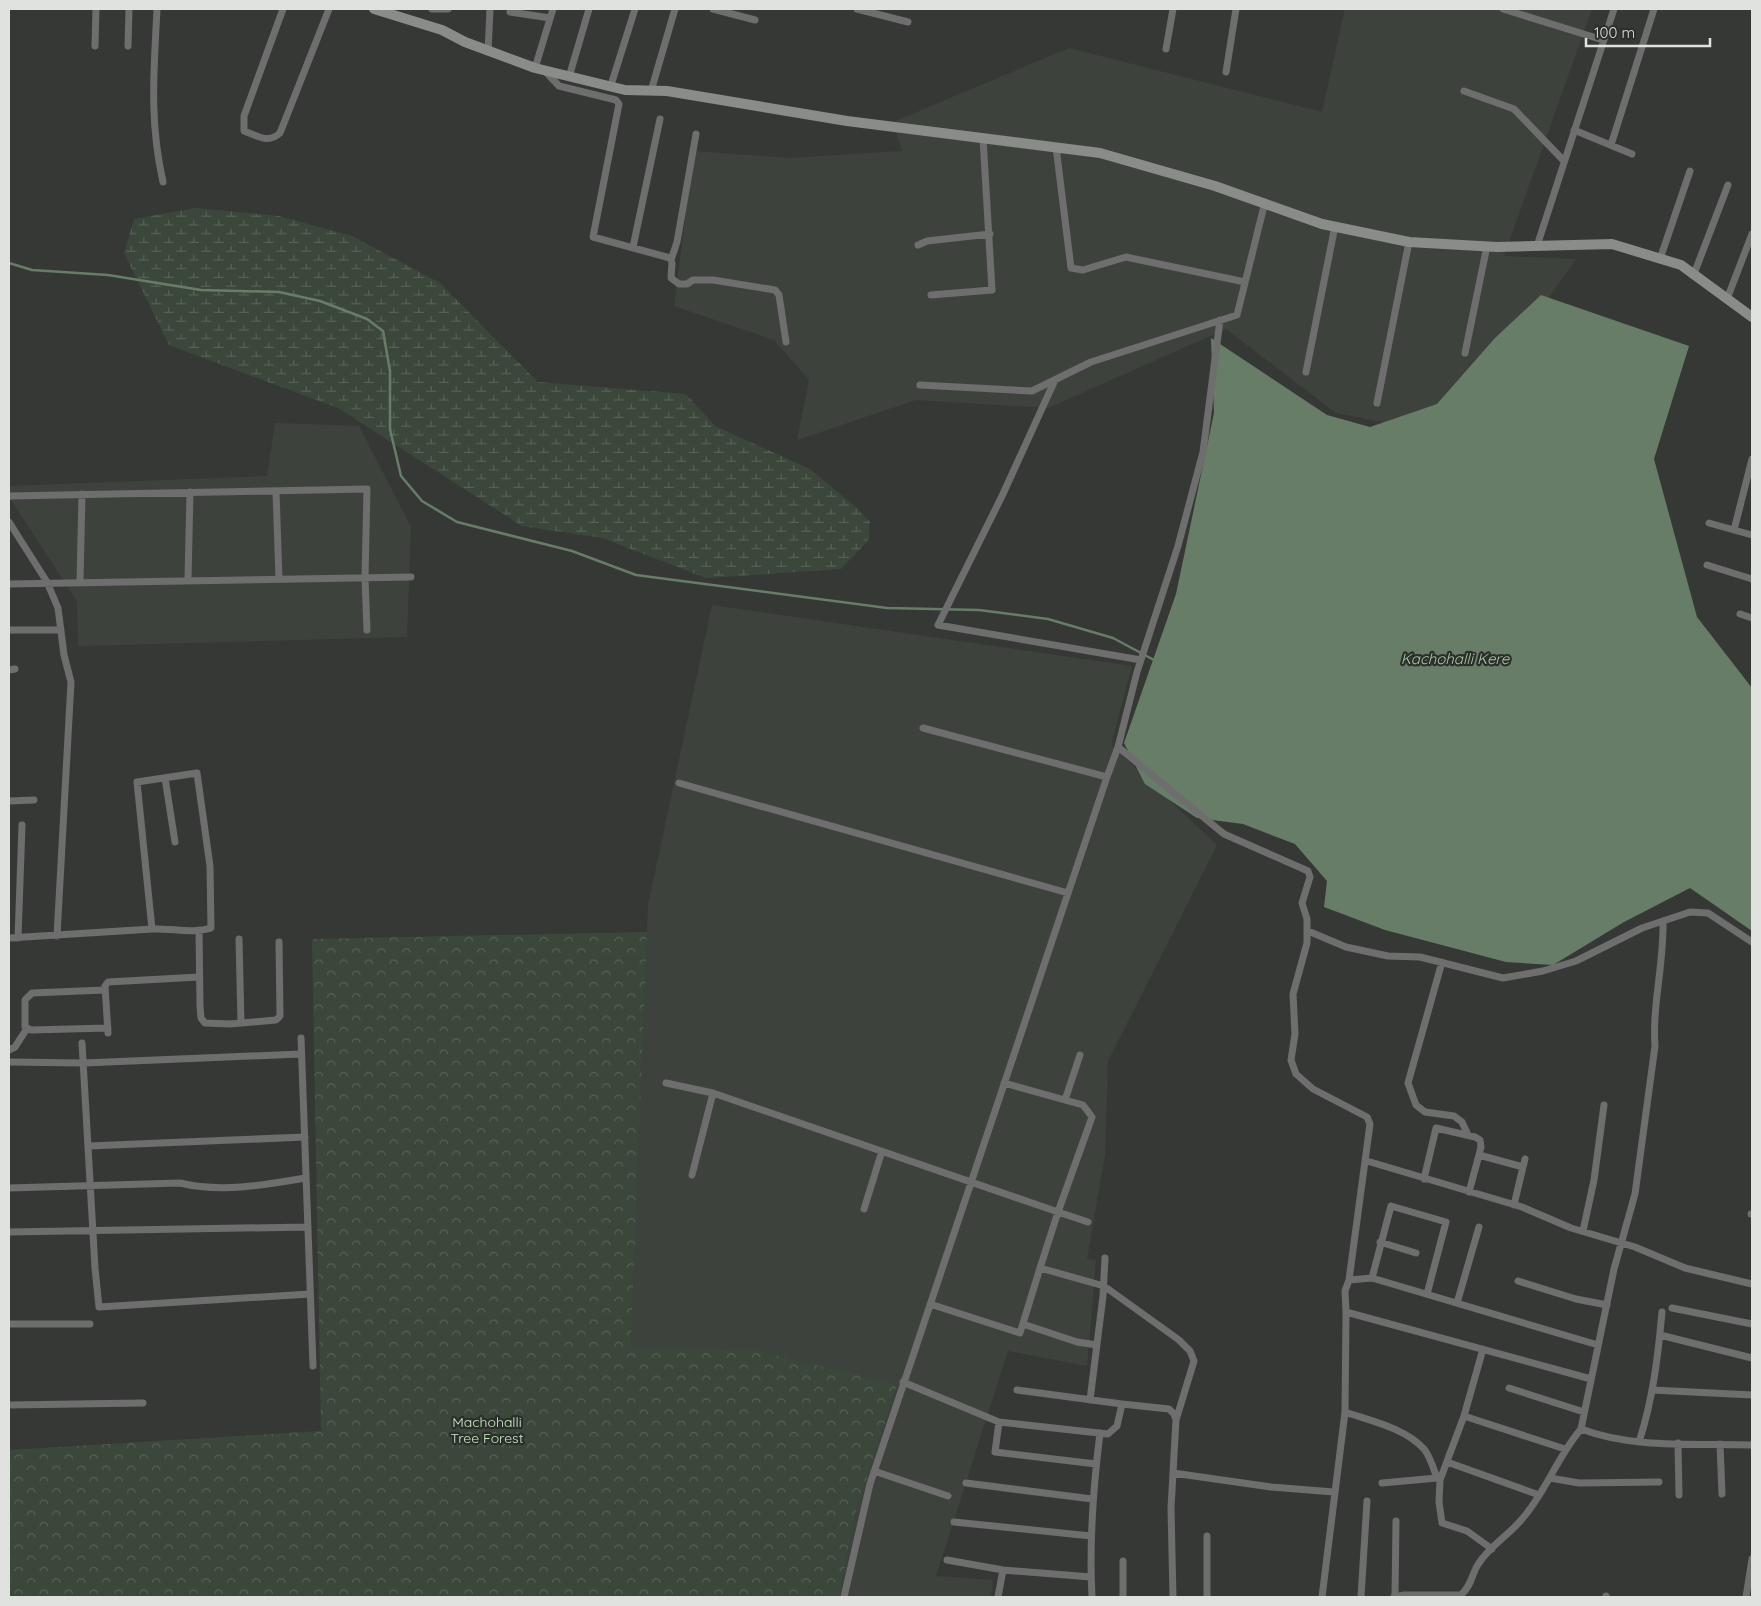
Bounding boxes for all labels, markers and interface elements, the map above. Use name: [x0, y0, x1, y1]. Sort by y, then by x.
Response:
scale bar: [1586, 15, 1710, 47]
text: 100 m: [1594, 23, 1635, 42]
water label: Kachohalli Kere: [1401, 649, 1510, 668]
park label: Machohalli Tree Forest: [451, 1413, 524, 1447]

